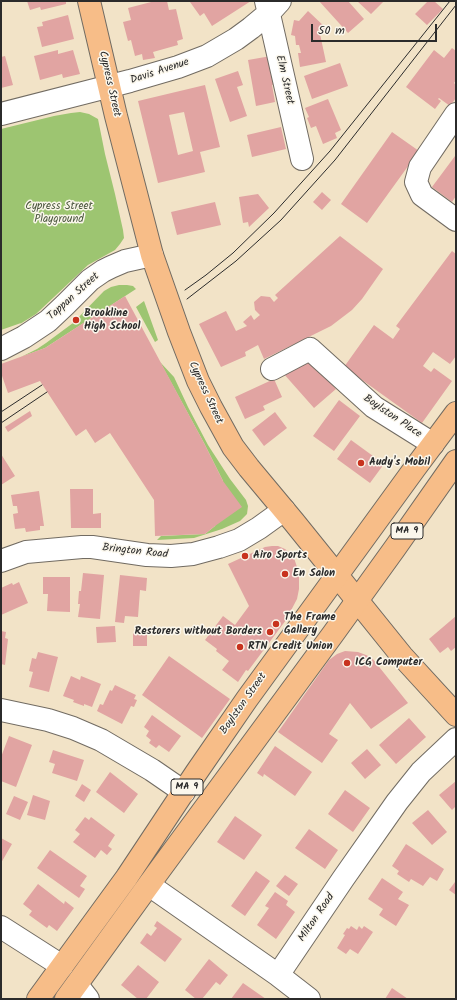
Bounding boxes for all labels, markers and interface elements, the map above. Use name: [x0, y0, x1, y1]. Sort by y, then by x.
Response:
scale bar: [313, 16, 439, 42]
text: 50 m: [318, 21, 345, 40]
street label: Cypress Street: [95, 50, 123, 118]
street label: Elm Street: [272, 54, 296, 106]
street label: Davis Avenue: [129, 56, 191, 88]
park label: Cypress Street Playground: [25, 200, 93, 226]
street label: Tappan Street: [45, 270, 103, 324]
place label: Brookline High School: [84, 307, 140, 333]
marker: Brookline High School: [71, 315, 81, 325]
street label: Cypress Street: [185, 360, 225, 426]
street label: Boylston Place: [360, 393, 424, 441]
place label: Audy's Mobil: [369, 456, 430, 470]
marker: Audy's Mobil: [356, 458, 366, 468]
road number: MA 9: [391, 523, 423, 539]
street label: Brington Road: [102, 542, 168, 562]
place label: Airo Sports: [253, 549, 307, 563]
marker: Airo Sports: [240, 551, 250, 561]
place label: En Salon: [293, 567, 335, 581]
marker: En Salon: [280, 569, 290, 579]
place label: The Frame Gallery: [284, 611, 336, 637]
marker: The Frame Gallery: [271, 619, 281, 629]
place label: Restorers without Borders: [135, 625, 262, 639]
marker: Restorers without Borders: [265, 627, 275, 637]
place label: RTN Credit Union: [248, 640, 333, 654]
marker: RTN Credit Union: [235, 642, 245, 652]
place label: ICG Computer: [355, 656, 422, 670]
marker: ICG Computer: [342, 658, 352, 668]
street label: Boylston Street: [218, 671, 270, 737]
road number: MA 9: [171, 779, 203, 795]
street label: Milton Road: [296, 891, 338, 945]

